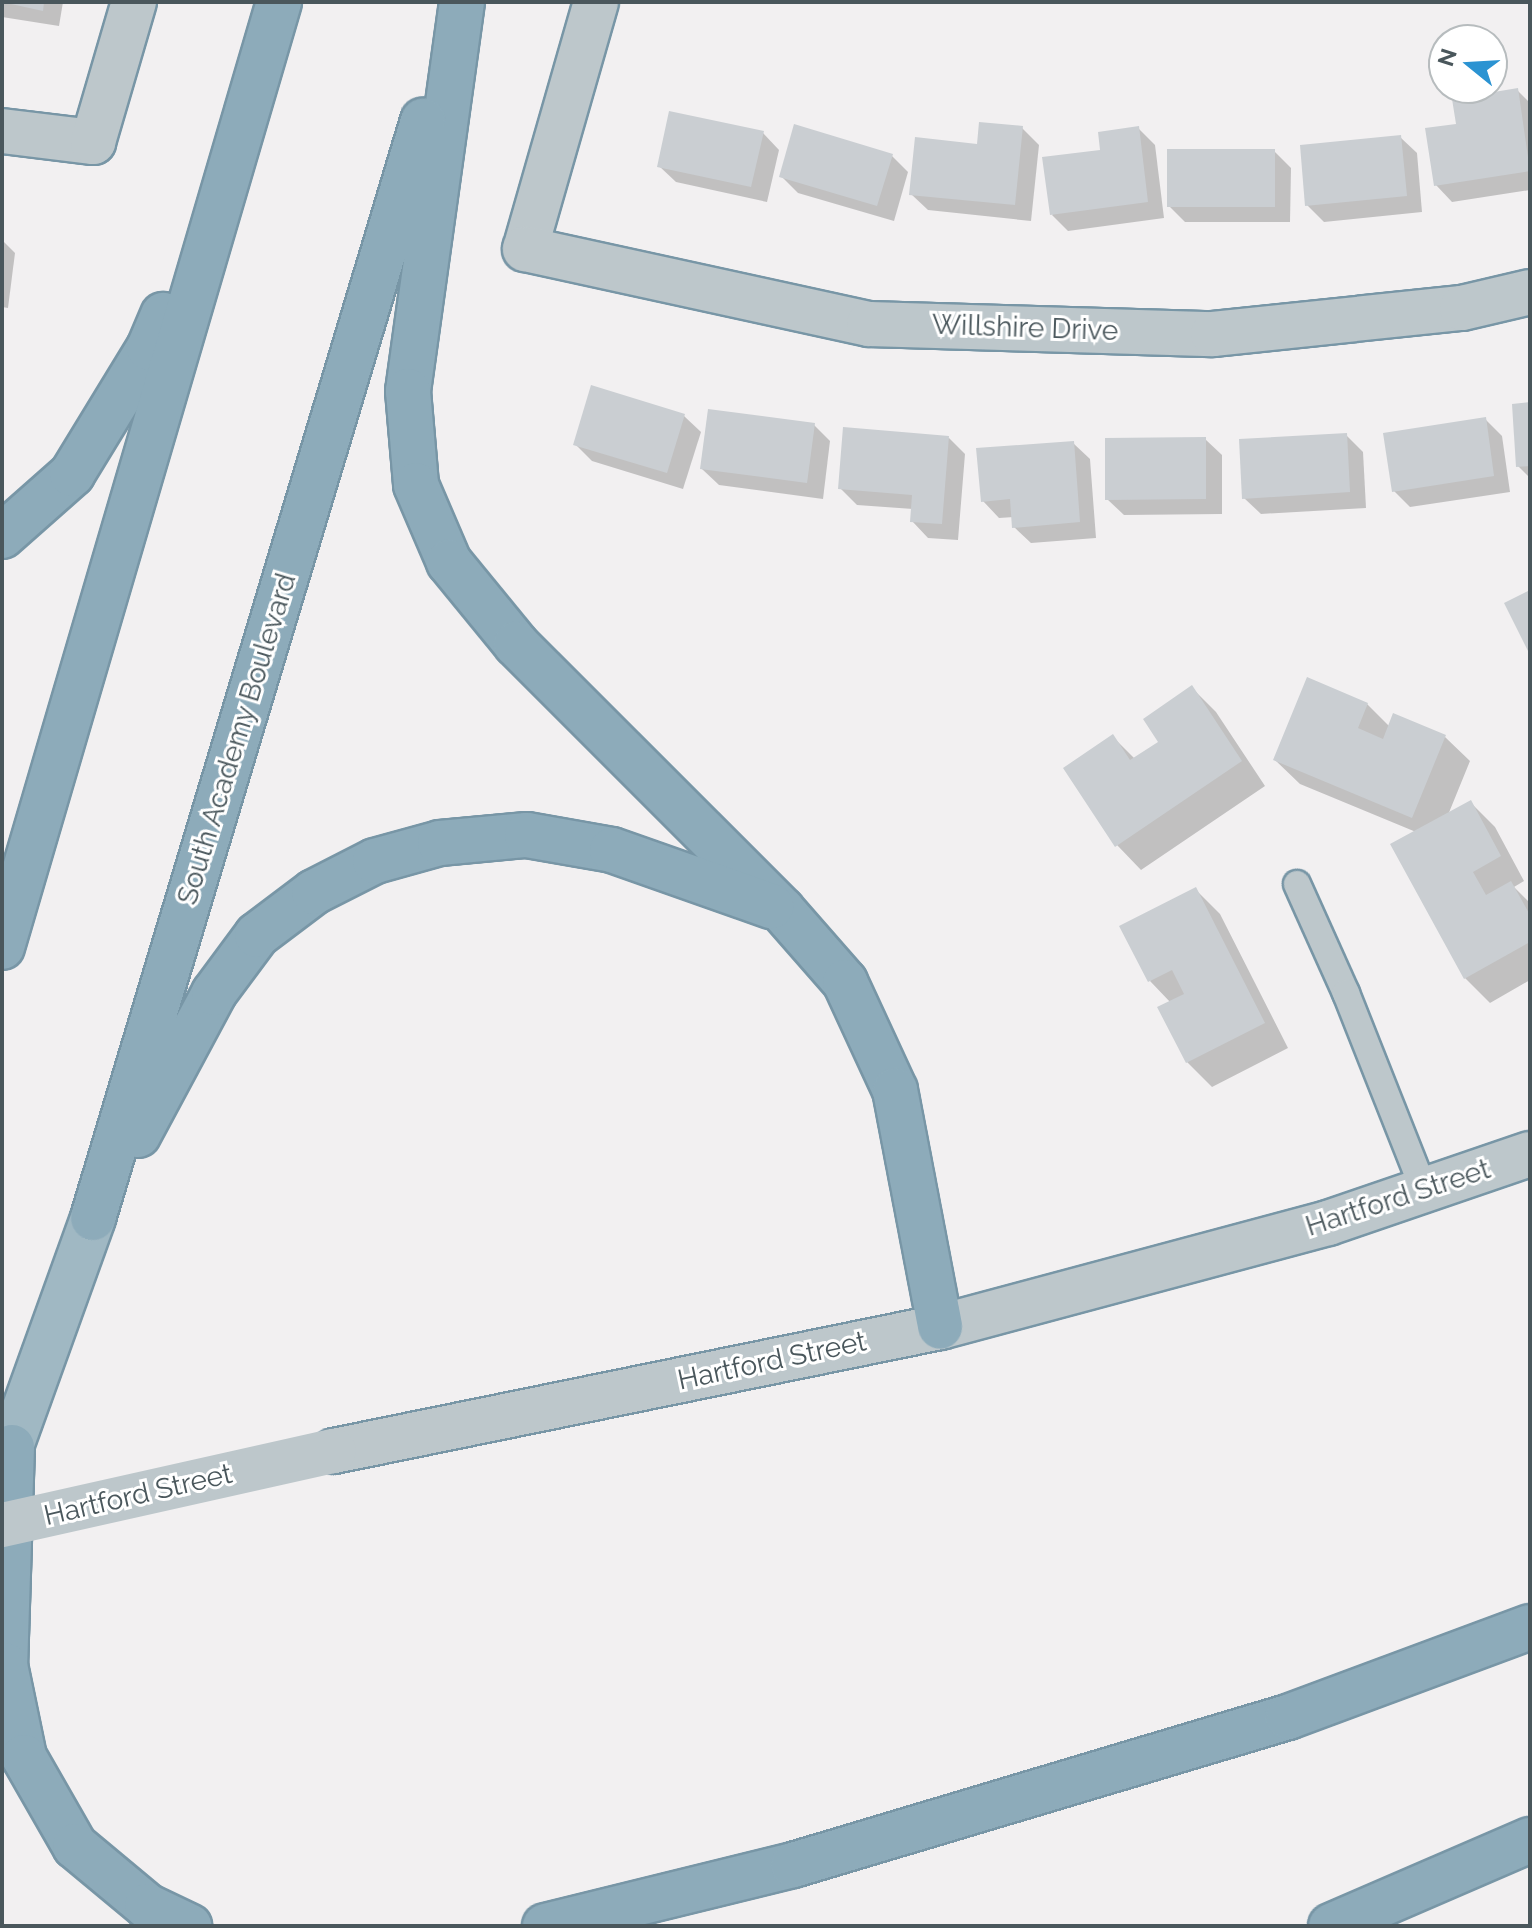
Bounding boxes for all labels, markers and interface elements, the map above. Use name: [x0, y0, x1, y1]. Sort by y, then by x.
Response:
north arrow: [1428, 24, 1508, 104]
text: N: [1432, 45, 1462, 69]
street label: Willshire Drive: [931, 308, 1119, 348]
street label: South Academy Boulevard: [170, 569, 304, 909]
street label: Hartford Street: [1301, 1152, 1495, 1244]
street label: Hartford Street: [675, 1325, 869, 1397]
street label: Hartford Street: [41, 1457, 235, 1533]

